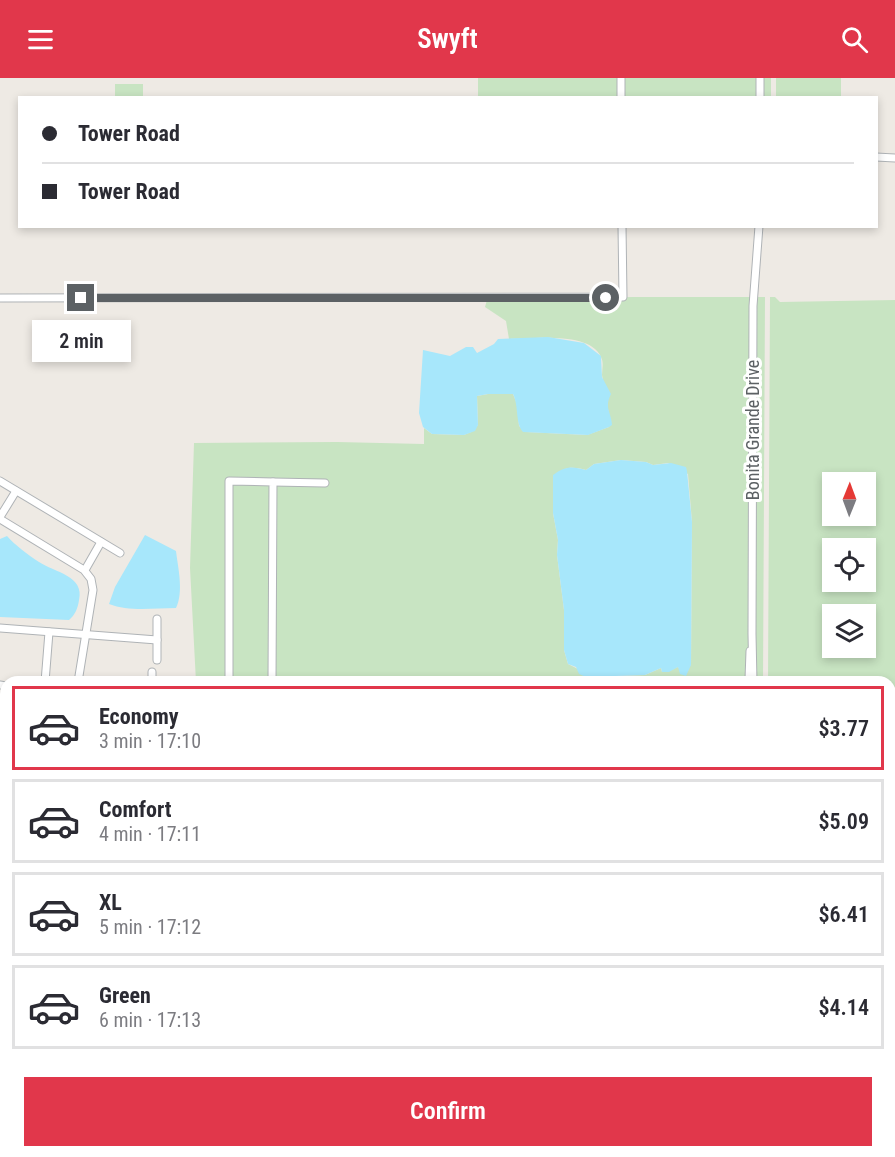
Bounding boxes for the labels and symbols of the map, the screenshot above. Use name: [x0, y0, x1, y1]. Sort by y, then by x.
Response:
route end: [67, 284, 94, 311]
route start: [592, 284, 619, 311]
callout: 2 min: [32, 319, 130, 361]
street label: Bonita Grande Drive: [742, 360, 763, 500]
north arrow: [822, 472, 876, 526]

